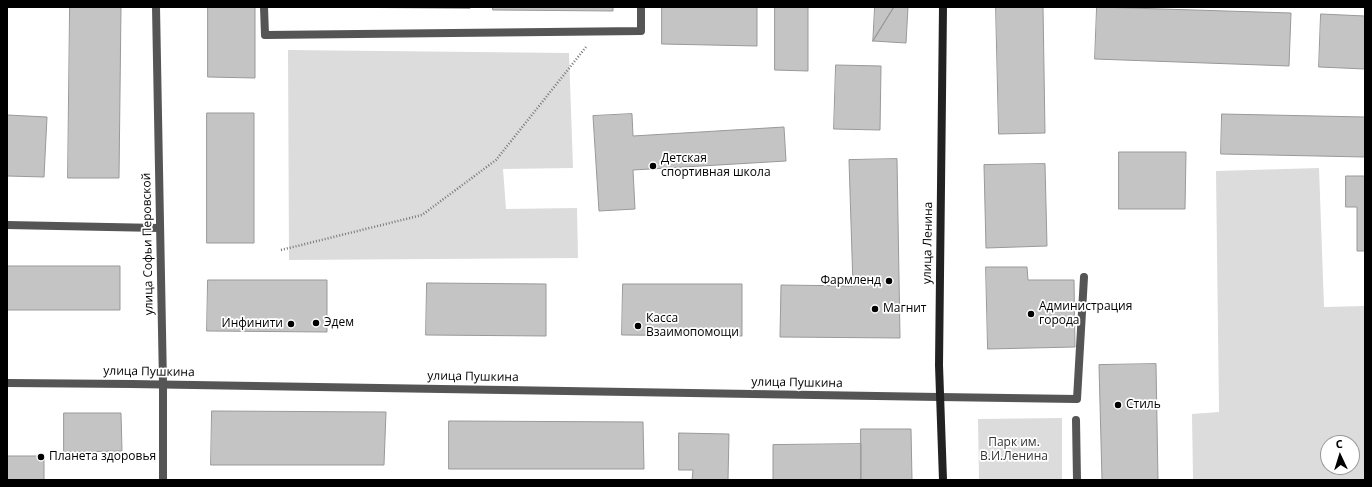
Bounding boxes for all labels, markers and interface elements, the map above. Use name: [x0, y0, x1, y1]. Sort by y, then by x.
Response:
place label: Детская спортивная школа: [661, 152, 771, 180]
marker: Детская спортивная школа: [648, 161, 658, 171]
street label: улица Софьи Перовской: [140, 173, 156, 315]
street label: улица Ленина: [920, 202, 936, 284]
place label: Фармленд: [821, 274, 881, 288]
marker: Фармленд: [884, 276, 894, 286]
place label: Администрация города: [1039, 300, 1132, 328]
place label: Магнит: [883, 302, 927, 316]
marker: Магнит: [870, 304, 880, 314]
marker: Администрация города: [1026, 309, 1036, 319]
place label: Касса Взаимопомощи: [646, 312, 739, 340]
place label: Эдем: [324, 316, 354, 330]
place label: Инфинити: [222, 317, 283, 331]
marker: Эдем: [311, 318, 321, 328]
marker: Инфинити: [286, 319, 296, 329]
marker: Касса Взаимопомощи: [633, 321, 643, 331]
street label: улица Пушкина: [103, 364, 195, 380]
street label: улица Пушкина: [427, 369, 519, 385]
street label: улица Пушкина: [751, 375, 843, 391]
place label: Стиль: [1126, 398, 1161, 412]
marker: Стиль: [1113, 400, 1123, 410]
north arrow: [1320, 435, 1360, 475]
park label: Парк им. В.И.Ленина: [980, 436, 1048, 464]
text: С: [1335, 436, 1343, 451]
place label: Планета здоровья: [49, 450, 156, 464]
marker: Планета здоровья: [36, 452, 46, 462]

